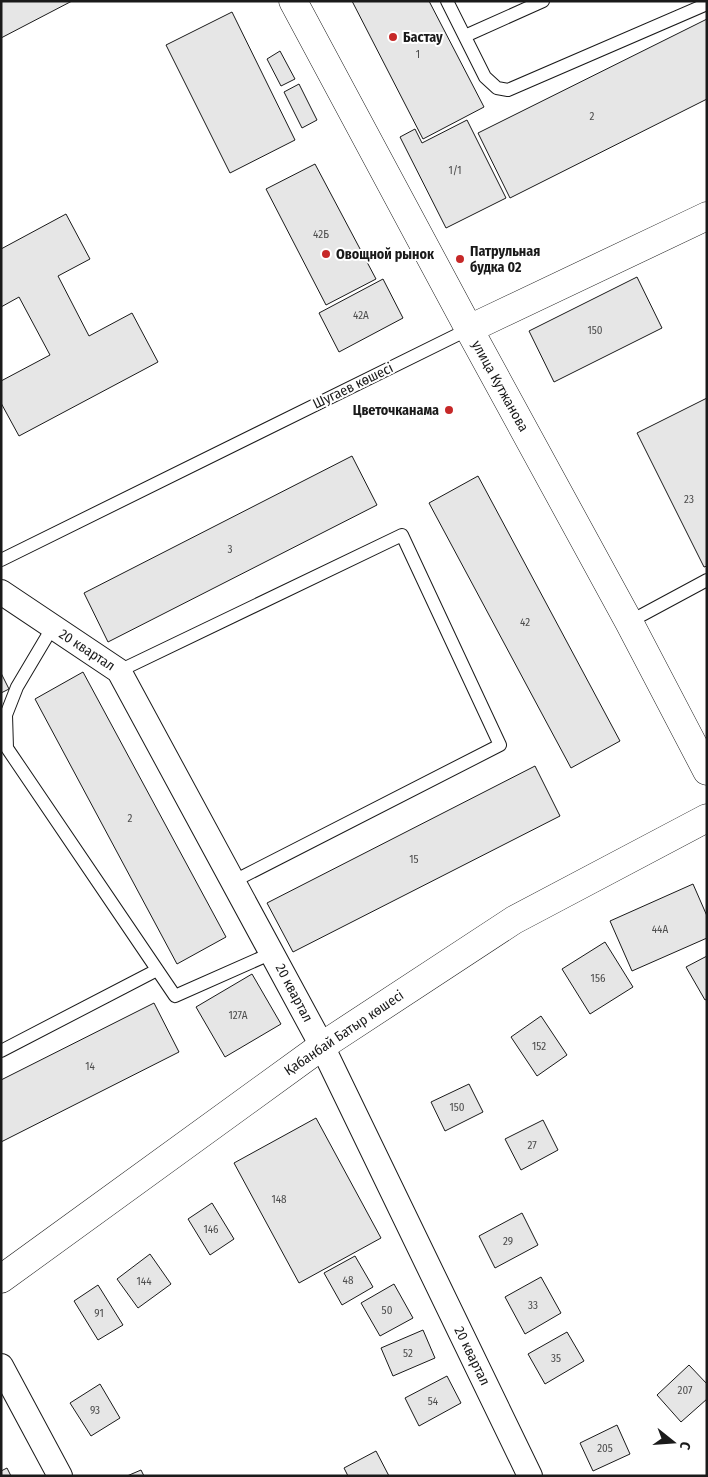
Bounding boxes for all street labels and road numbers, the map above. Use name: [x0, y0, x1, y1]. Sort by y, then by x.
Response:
street label: улица Кутжанова: [468, 337, 532, 435]
street label: Шугаев көшесі: [310, 359, 396, 413]
street label: 20 квартал: [56, 626, 118, 674]
street label: 20 квартал: [272, 961, 316, 1025]
street label: Қабанбай Батыр көшесі: [281, 987, 407, 1079]
street label: 20 квартал: [450, 1324, 494, 1388]

